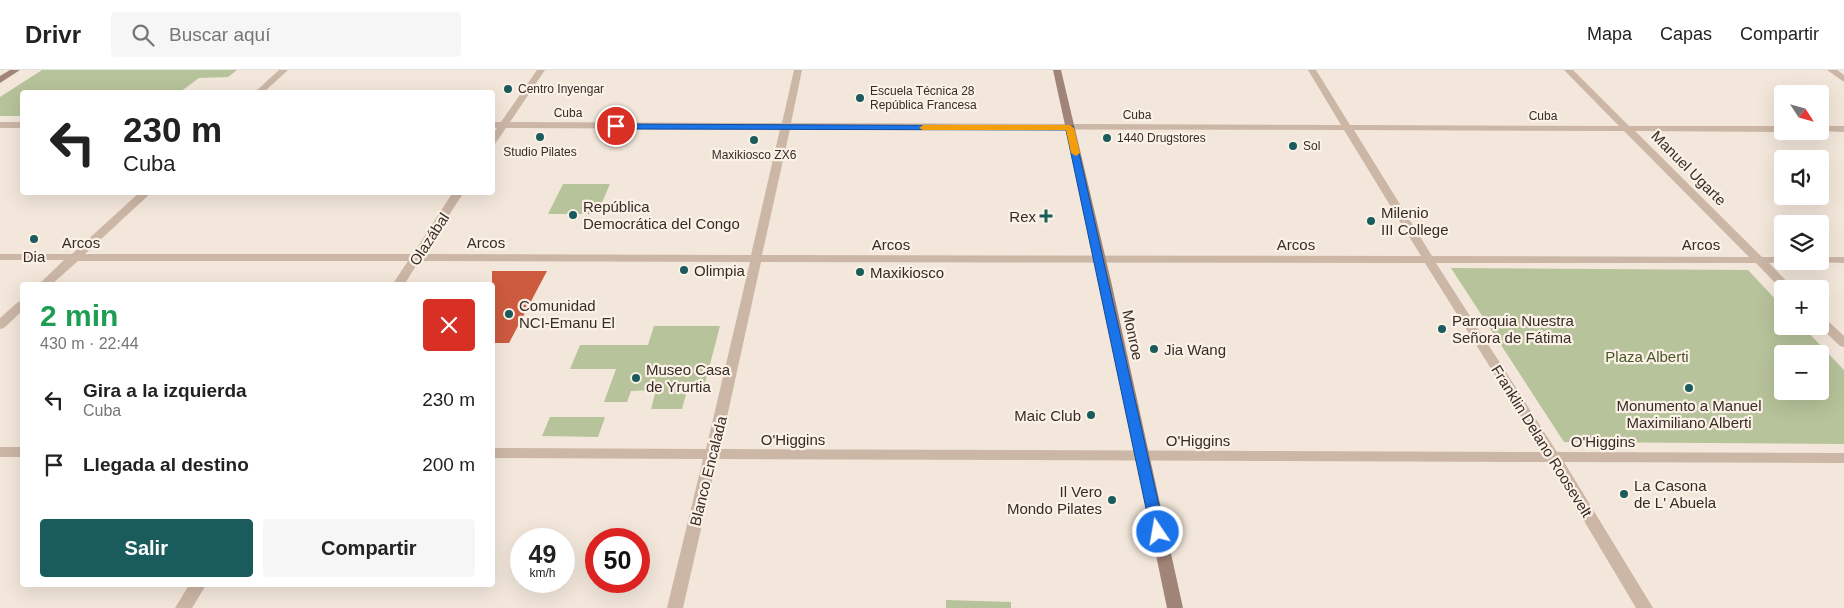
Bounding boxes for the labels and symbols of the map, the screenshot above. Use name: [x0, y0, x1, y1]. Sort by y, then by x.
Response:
place label: Centro Inyengar: [518, 82, 604, 96]
marker: Centro Inyengar: [502, 83, 514, 95]
place label: Escuela Técnica 28 República Francesa: [870, 84, 977, 112]
north arrow: [1774, 85, 1829, 140]
marker: Escuela Técnica 28 República Francesa: [854, 92, 866, 104]
pin: [595, 105, 637, 147]
street label: Cuba: [554, 106, 583, 120]
street label: Cuba: [1123, 108, 1152, 122]
street label: Cuba: [1529, 109, 1558, 123]
street label: Manuel Ugarte: [1648, 127, 1730, 209]
marker: Studio Pilates: [534, 131, 546, 143]
place label: 1440 Drugstores: [1117, 131, 1206, 145]
marker: 1440 Drugstores: [1101, 132, 1113, 144]
marker: Maxikiosco ZX6: [748, 134, 760, 146]
place label: Sol: [1303, 139, 1320, 153]
marker: Sol: [1287, 140, 1299, 152]
place label: Studio Pilates: [503, 145, 577, 159]
place label: Maxikiosco ZX6: [712, 148, 797, 162]
place label: República Democrática del Congo: [583, 198, 740, 232]
place label: Milenio III College: [1381, 204, 1449, 238]
place label: Rex: [1009, 208, 1036, 225]
marker: República Democrática del Congo: [567, 209, 579, 221]
street label: Olazábal: [406, 210, 452, 268]
marker: Rex: [1040, 210, 1052, 222]
marker: Milenio III College: [1365, 215, 1377, 227]
marker: Dia: [28, 233, 40, 245]
street label: Arcos: [62, 234, 100, 251]
street label: Arcos: [467, 234, 505, 251]
street label: Arcos: [872, 236, 910, 253]
street label: Arcos: [1277, 236, 1315, 253]
street label: Arcos: [1682, 236, 1720, 253]
place label: Dia: [23, 248, 46, 265]
place label: Olimpia: [694, 262, 746, 279]
marker: Olimpia: [678, 264, 690, 276]
place label: Maxikiosco: [870, 264, 944, 281]
marker: Maxikiosco: [854, 266, 866, 278]
place label: Comunidad NCI-Emanu El: [519, 297, 615, 331]
marker: Comunidad NCI-Emanu El: [503, 308, 515, 320]
street label: Monroe: [1119, 308, 1147, 362]
place label: Parroquia Nuestra Señora de Fátima: [1452, 312, 1574, 346]
marker: Parroquia Nuestra Señora de Fátima: [1436, 323, 1448, 335]
place label: Jia Wang: [1164, 341, 1226, 358]
marker: Jia Wang: [1148, 343, 1160, 355]
park label: Plaza Alberti: [1605, 348, 1689, 365]
place label: Museo Casa de Yrurtia: [646, 361, 731, 395]
street label: Franklin Delano Roosevelt: [1488, 362, 1596, 521]
marker: Museo Casa de Yrurtia: [630, 372, 642, 384]
marker: Monumento a Manuel Maximiliano Alberti: [1683, 382, 1695, 394]
place label: Monumento a Manuel Maximiliano Alberti: [1616, 397, 1762, 431]
place label: Maic Club: [1014, 407, 1081, 424]
marker: Maic Club: [1085, 409, 1097, 421]
street label: Blanco Encalada: [686, 414, 730, 528]
street label: O'Higgins: [761, 431, 825, 448]
street label: O'Higgins: [1166, 432, 1230, 449]
street label: O'Higgins: [1571, 433, 1635, 450]
place label: La Casona de L' Abuela: [1634, 477, 1717, 511]
place label: Il Vero Mondo Pilates: [1007, 483, 1102, 517]
marker: La Casona de L' Abuela: [1618, 488, 1630, 500]
marker: Il Vero Mondo Pilates: [1106, 494, 1118, 506]
position arrow: [1131, 505, 1183, 557]
speed limit sign: 50: [585, 528, 650, 593]

